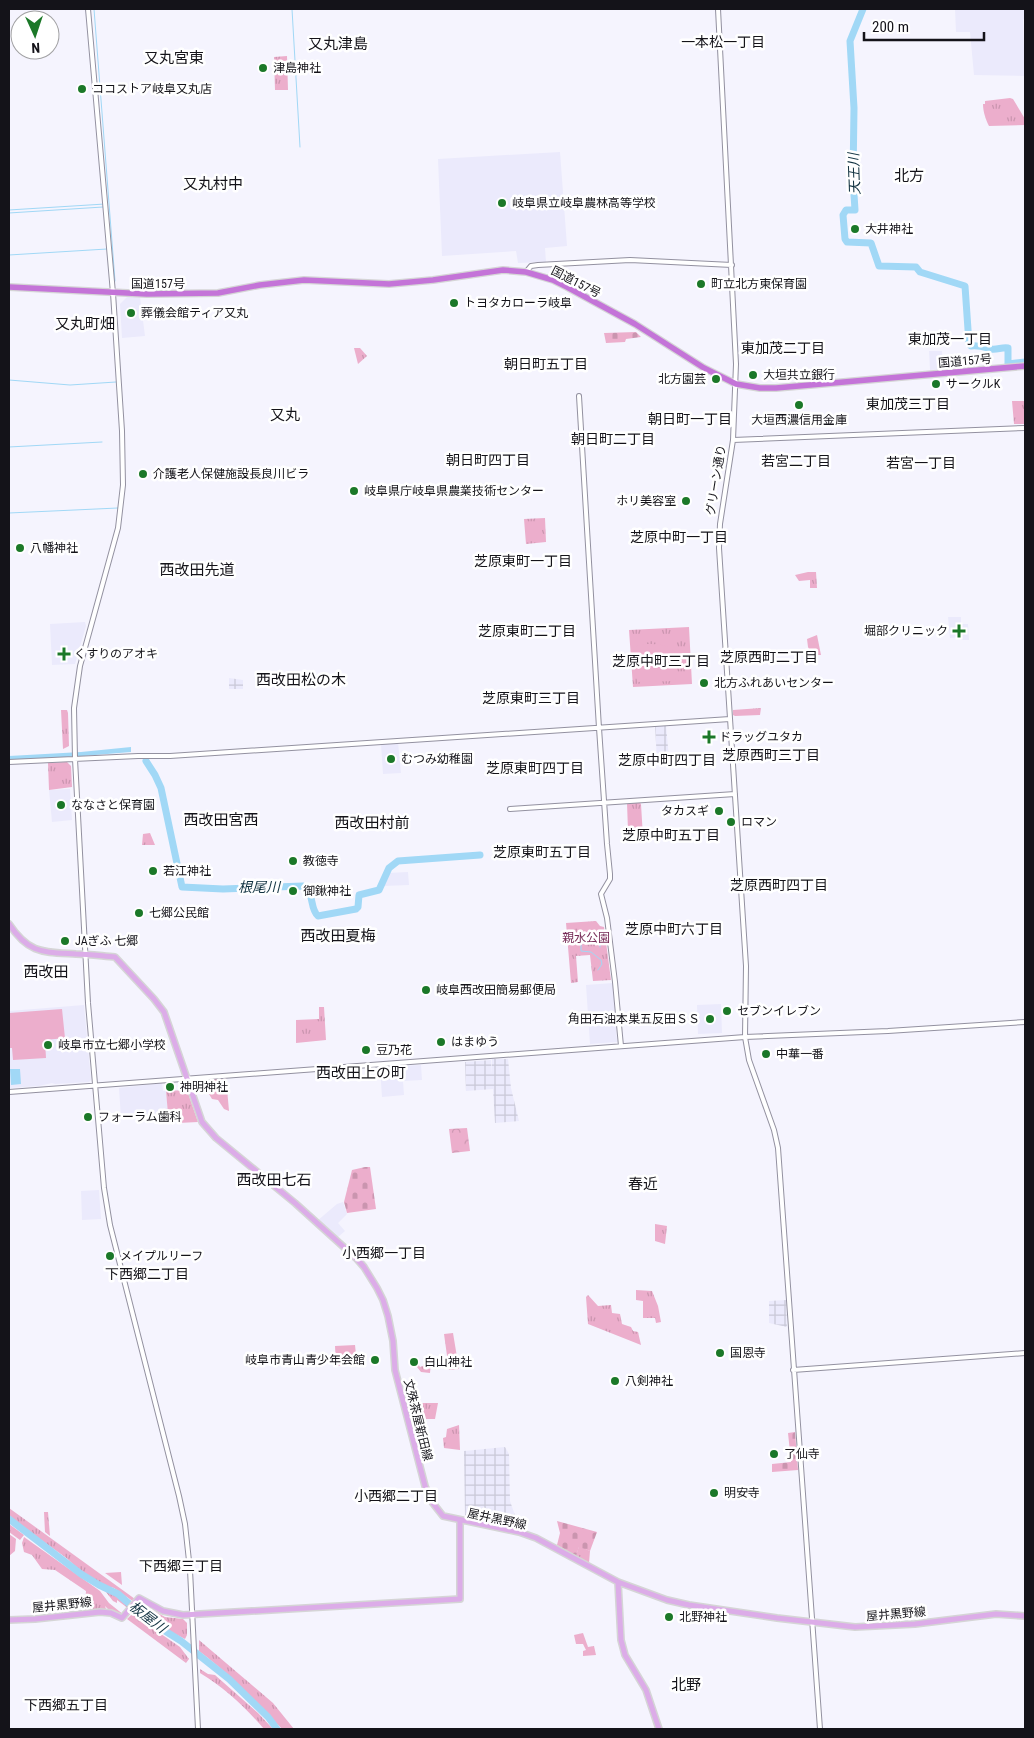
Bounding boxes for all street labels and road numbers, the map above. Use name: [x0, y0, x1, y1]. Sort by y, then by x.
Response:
street label: 国道157号: [549, 264, 603, 300]
street label: 国道157号: [131, 277, 185, 291]
street label: 国道157号: [938, 352, 992, 370]
street label: グリーン通り: [704, 444, 728, 516]
street label: 文殊茶屋新田線: [401, 1378, 435, 1462]
street label: 屋井黒野線: [466, 1506, 528, 1532]
street label: 屋井黒野線: [31, 1595, 93, 1615]
street label: 屋井黒野線: [865, 1604, 927, 1624]

